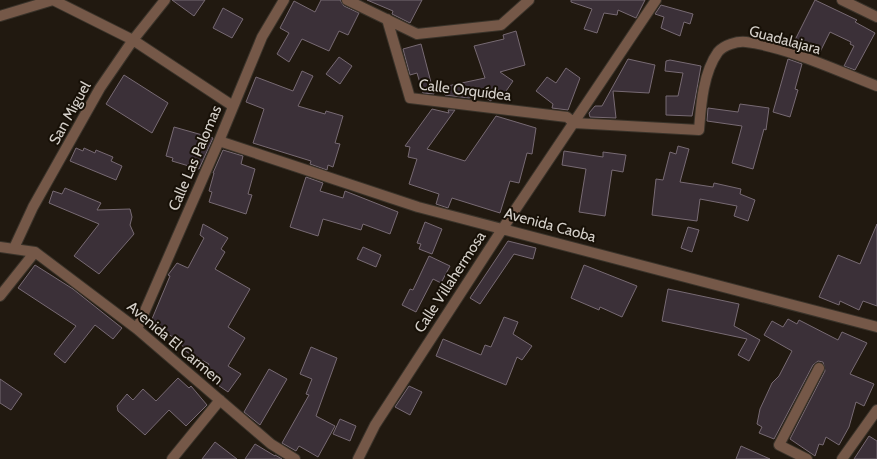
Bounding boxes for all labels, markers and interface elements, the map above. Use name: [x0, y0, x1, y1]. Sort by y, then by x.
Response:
street label: Guadalajara: [747, 22, 824, 58]
street label: Calle Orquídea: [418, 75, 513, 105]
street label: San Miguel: [45, 78, 95, 148]
street label: Calle Las Palomas: [165, 103, 225, 213]
street label: Avenida Caoba: [502, 204, 599, 246]
street label: Calle Villahermosa: [411, 227, 490, 336]
street label: Avenida El Carmen: [123, 298, 227, 388]

